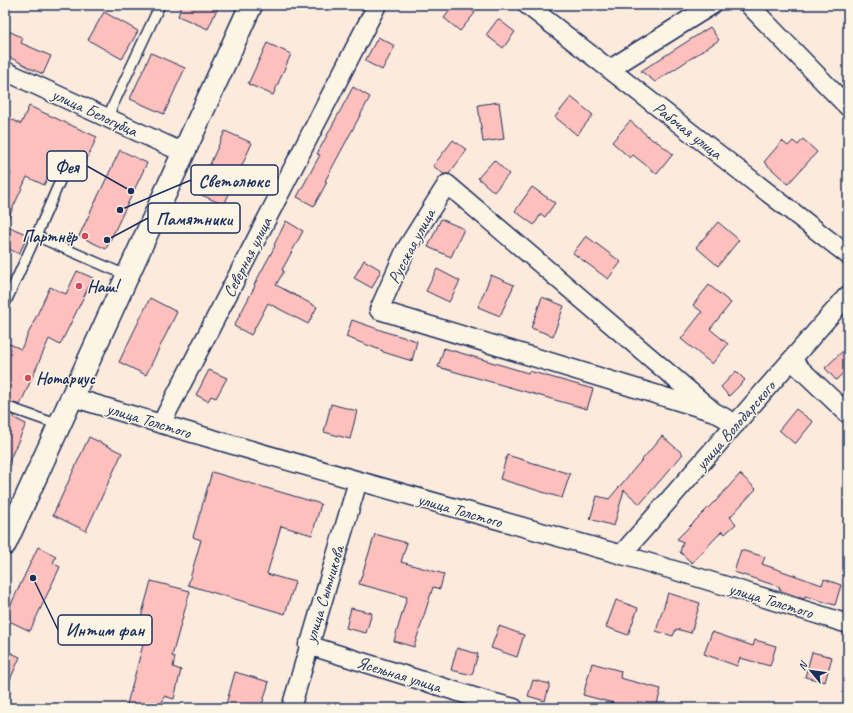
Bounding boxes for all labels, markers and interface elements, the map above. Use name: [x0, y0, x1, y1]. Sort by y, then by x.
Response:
street label: улица Белогубца: [48, 83, 142, 142]
street label: Рабочая улица: [649, 97, 727, 165]
callout: Фея: [47, 151, 87, 181]
text: Фея: [55, 156, 81, 178]
callout: Светолюкс: [191, 165, 278, 195]
text: Светолюкс: [198, 170, 271, 192]
callout: Памятники: [148, 203, 240, 233]
street label: Русская улица: [383, 204, 441, 287]
text: Памятники: [156, 208, 233, 230]
street label: Северная улица: [218, 212, 277, 301]
place label: Партнёр: [22, 226, 79, 247]
marker: Партнёр: [80, 231, 90, 241]
place label: Наш!: [87, 276, 121, 297]
marker: Наш!: [74, 281, 84, 291]
place label: Нотариус: [36, 368, 96, 389]
marker: Нотариус: [23, 373, 33, 383]
street label: улица Володарского: [690, 375, 781, 475]
street label: улица Толстого: [103, 397, 194, 443]
street label: улица Толстого: [414, 488, 505, 533]
street label: улица Сытникова: [300, 541, 350, 646]
street label: улица Толстого: [725, 577, 816, 623]
callout: Интим фан: [58, 615, 152, 645]
text: Интим фан: [66, 619, 145, 641]
north arrow: [791, 651, 831, 691]
street label: Ясельная улица: [354, 652, 445, 698]
text: N: [794, 658, 811, 673]

